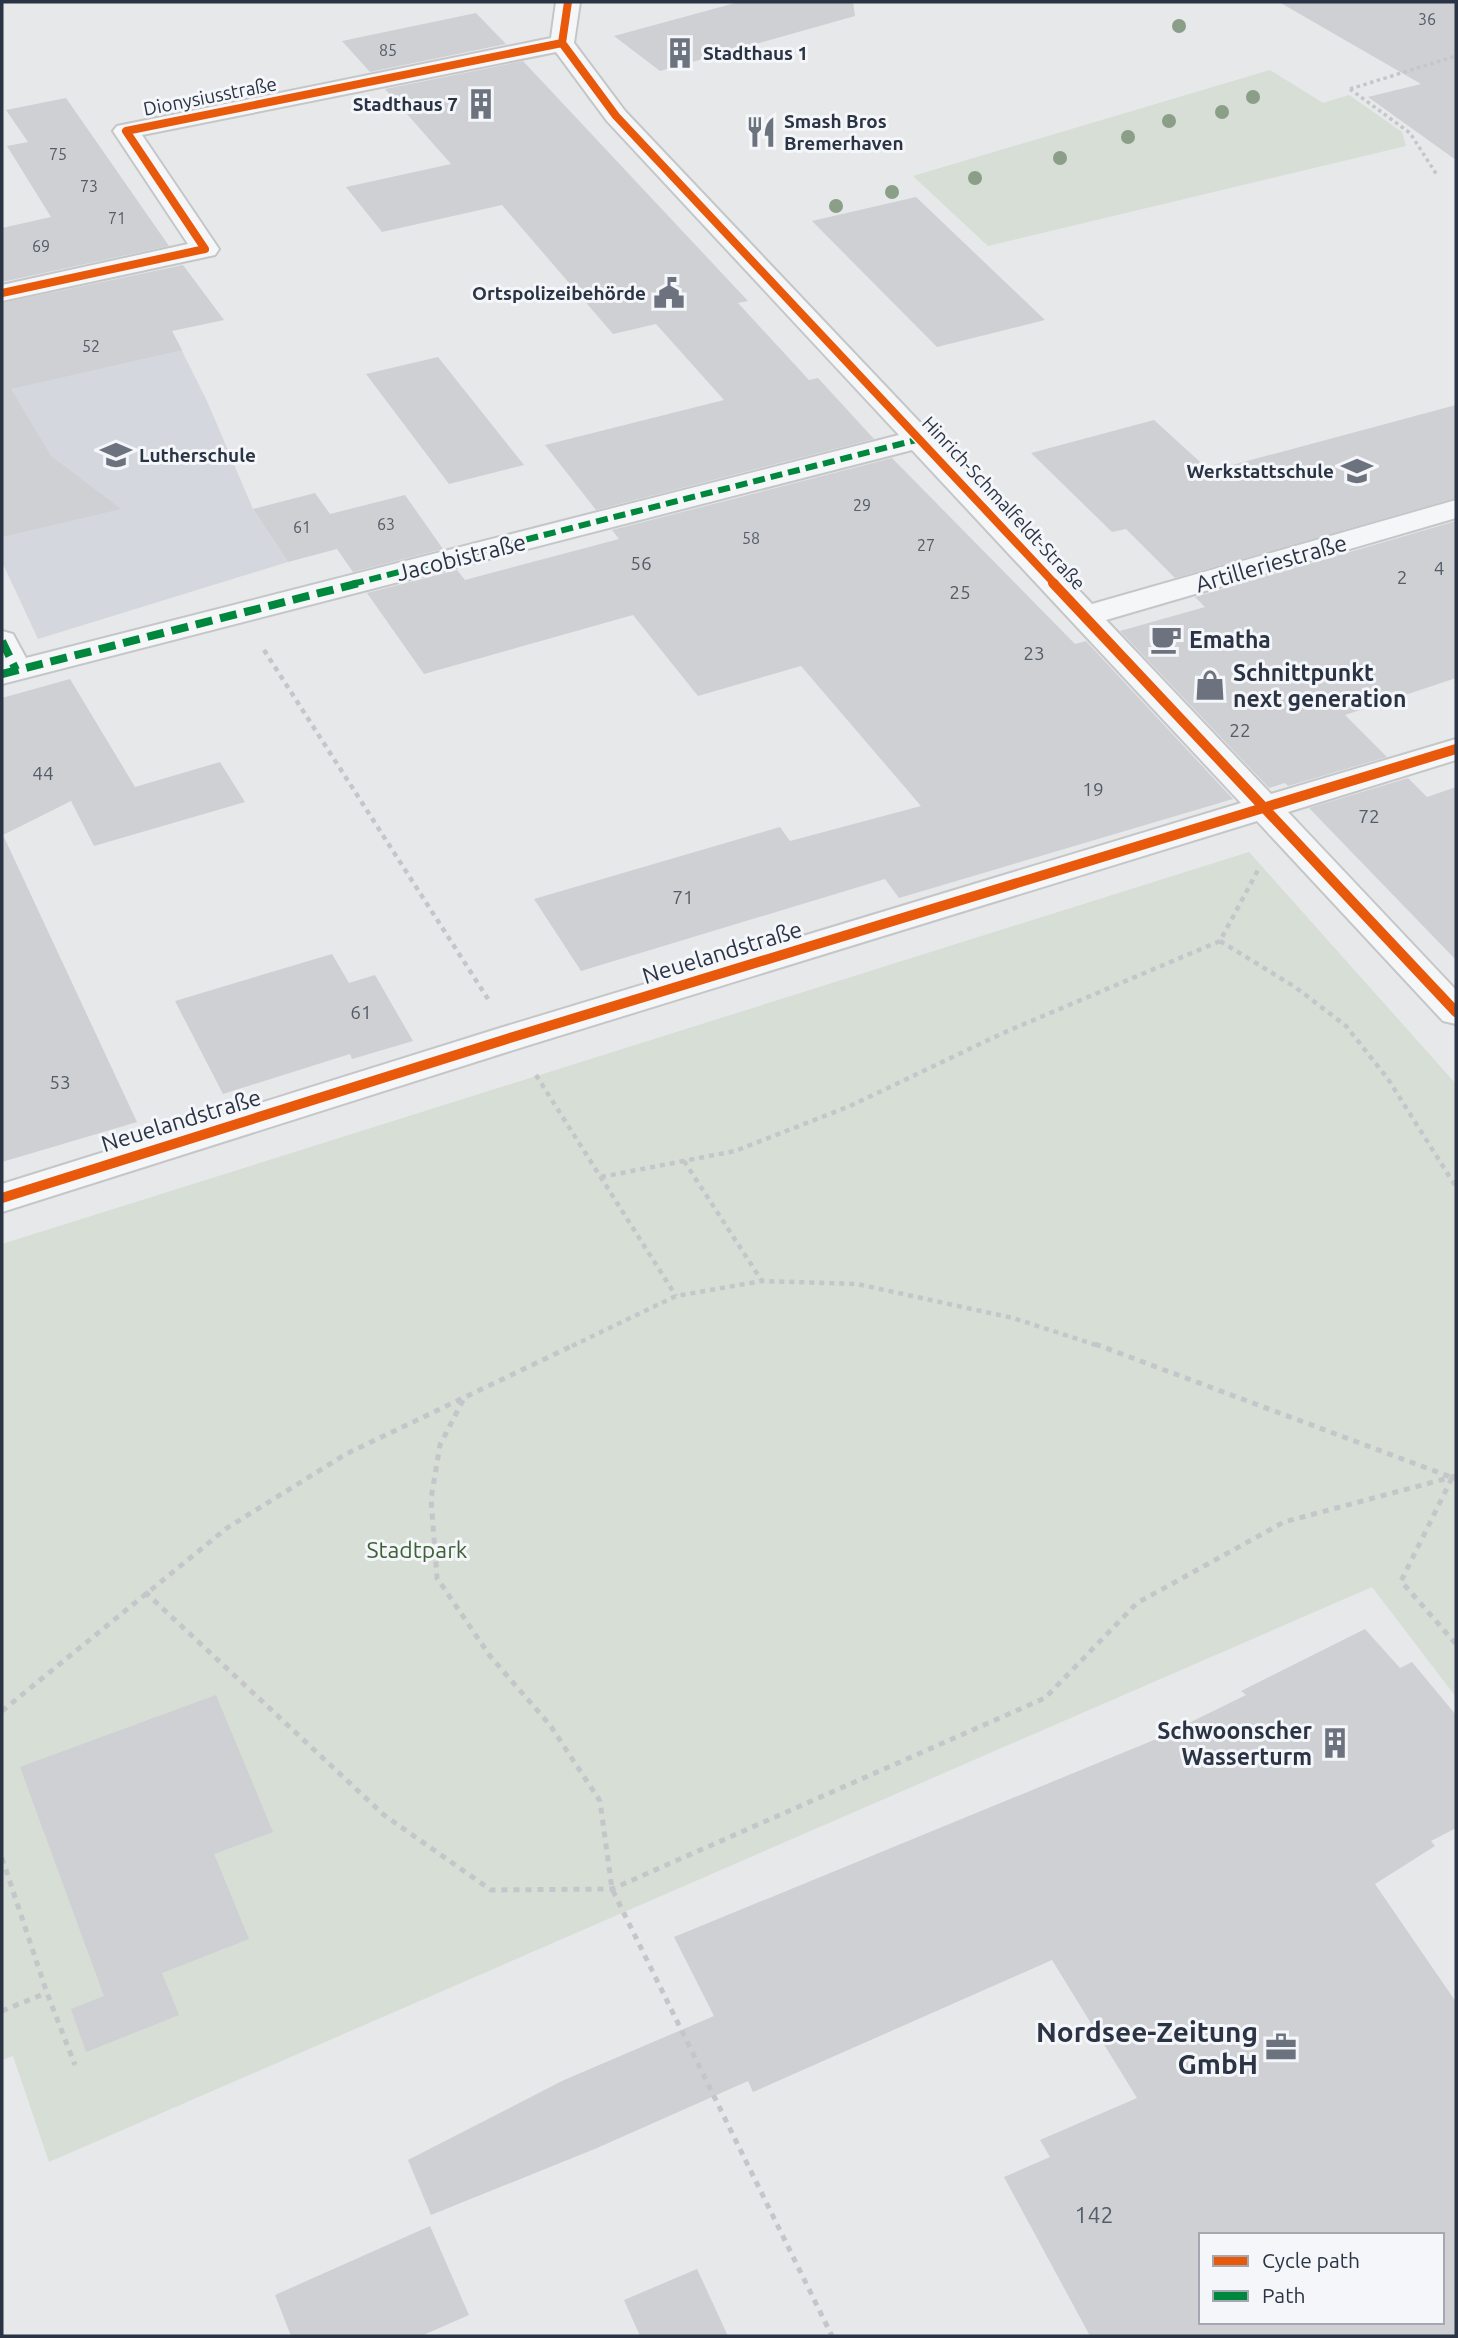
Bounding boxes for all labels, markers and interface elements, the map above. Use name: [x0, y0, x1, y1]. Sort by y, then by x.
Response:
house number: 36: [1418, 10, 1436, 28]
building icon: Stadthaus 1: [663, 36, 697, 70]
house number: 85: [379, 41, 397, 59]
place label: Stadthaus 1: [703, 42, 808, 64]
street label: Dionysiusstraße: [141, 72, 279, 120]
building icon: Stadthaus 7: [464, 87, 498, 121]
place label: Stadthaus 7: [353, 93, 458, 115]
place label: Smash Bros Bremerhaven: [784, 110, 904, 154]
restaurant icon: Smash Bros Bremerhaven: [744, 115, 778, 149]
house number: 75: [49, 145, 67, 163]
house number: 73: [80, 177, 98, 195]
house number: 71: [108, 209, 126, 227]
house number: 69: [32, 237, 50, 255]
public building icon: Ortspolizeibehörde: [652, 276, 686, 310]
place label: Ortspolizeibehörde: [472, 282, 646, 304]
house number: 52: [82, 337, 100, 355]
street label: Hinrich-Schmalfeldt-Straße: [918, 412, 1090, 594]
school or university icon: Lutherschule: [99, 438, 133, 472]
place label: Lutherschule: [139, 444, 256, 466]
school or university icon: Werkstattschule: [1340, 454, 1374, 488]
place label: Werkstattschule: [1186, 460, 1334, 482]
house number: 29: [853, 496, 871, 514]
house number: 63: [377, 515, 395, 533]
house number: 61: [293, 518, 311, 536]
street label: Jacobistraße: [394, 529, 528, 585]
house number: 58: [742, 529, 760, 547]
street label: Artilleriestraße: [1193, 529, 1349, 597]
house number: 27: [917, 536, 935, 554]
house number: 56: [630, 552, 652, 574]
house number: 4: [1434, 557, 1444, 579]
house number: 2: [1397, 566, 1407, 588]
house number: 25: [949, 581, 971, 603]
cafe icon: Ematha: [1149, 622, 1183, 656]
place label: Ematha: [1189, 627, 1271, 652]
house number: 23: [1023, 642, 1045, 664]
place label: Schnittpunkt next generation: [1233, 660, 1406, 711]
shop icon: Schnittpunkt next generation: [1193, 668, 1227, 702]
house number: 22: [1229, 719, 1251, 741]
house number: 44: [32, 762, 54, 784]
house number: 19: [1082, 778, 1104, 800]
house number: 72: [1358, 805, 1380, 827]
house number: 71: [672, 886, 694, 908]
street label: Neuelandstraße: [639, 916, 805, 988]
house number: 61: [350, 1001, 372, 1023]
house number: 53: [49, 1071, 71, 1093]
street label: Neuelandstraße: [98, 1084, 264, 1156]
park label: Stadtpark: [367, 1537, 468, 1562]
place label: Schwoonscher Wasserturm: [1157, 1718, 1313, 1769]
building icon: Schwoonscher Wasserturm: [1318, 1726, 1352, 1760]
place label: Nordsee-Zeitung GmbH: [1036, 2016, 1258, 2079]
office icon: Nordsee-Zeitung GmbH: [1264, 2030, 1298, 2064]
house number: 142: [1075, 2202, 1113, 2227]
legend: [1199, 2233, 1444, 2324]
text: Cycle path: [1262, 2248, 1360, 2272]
text: Path: [1262, 2283, 1305, 2307]

